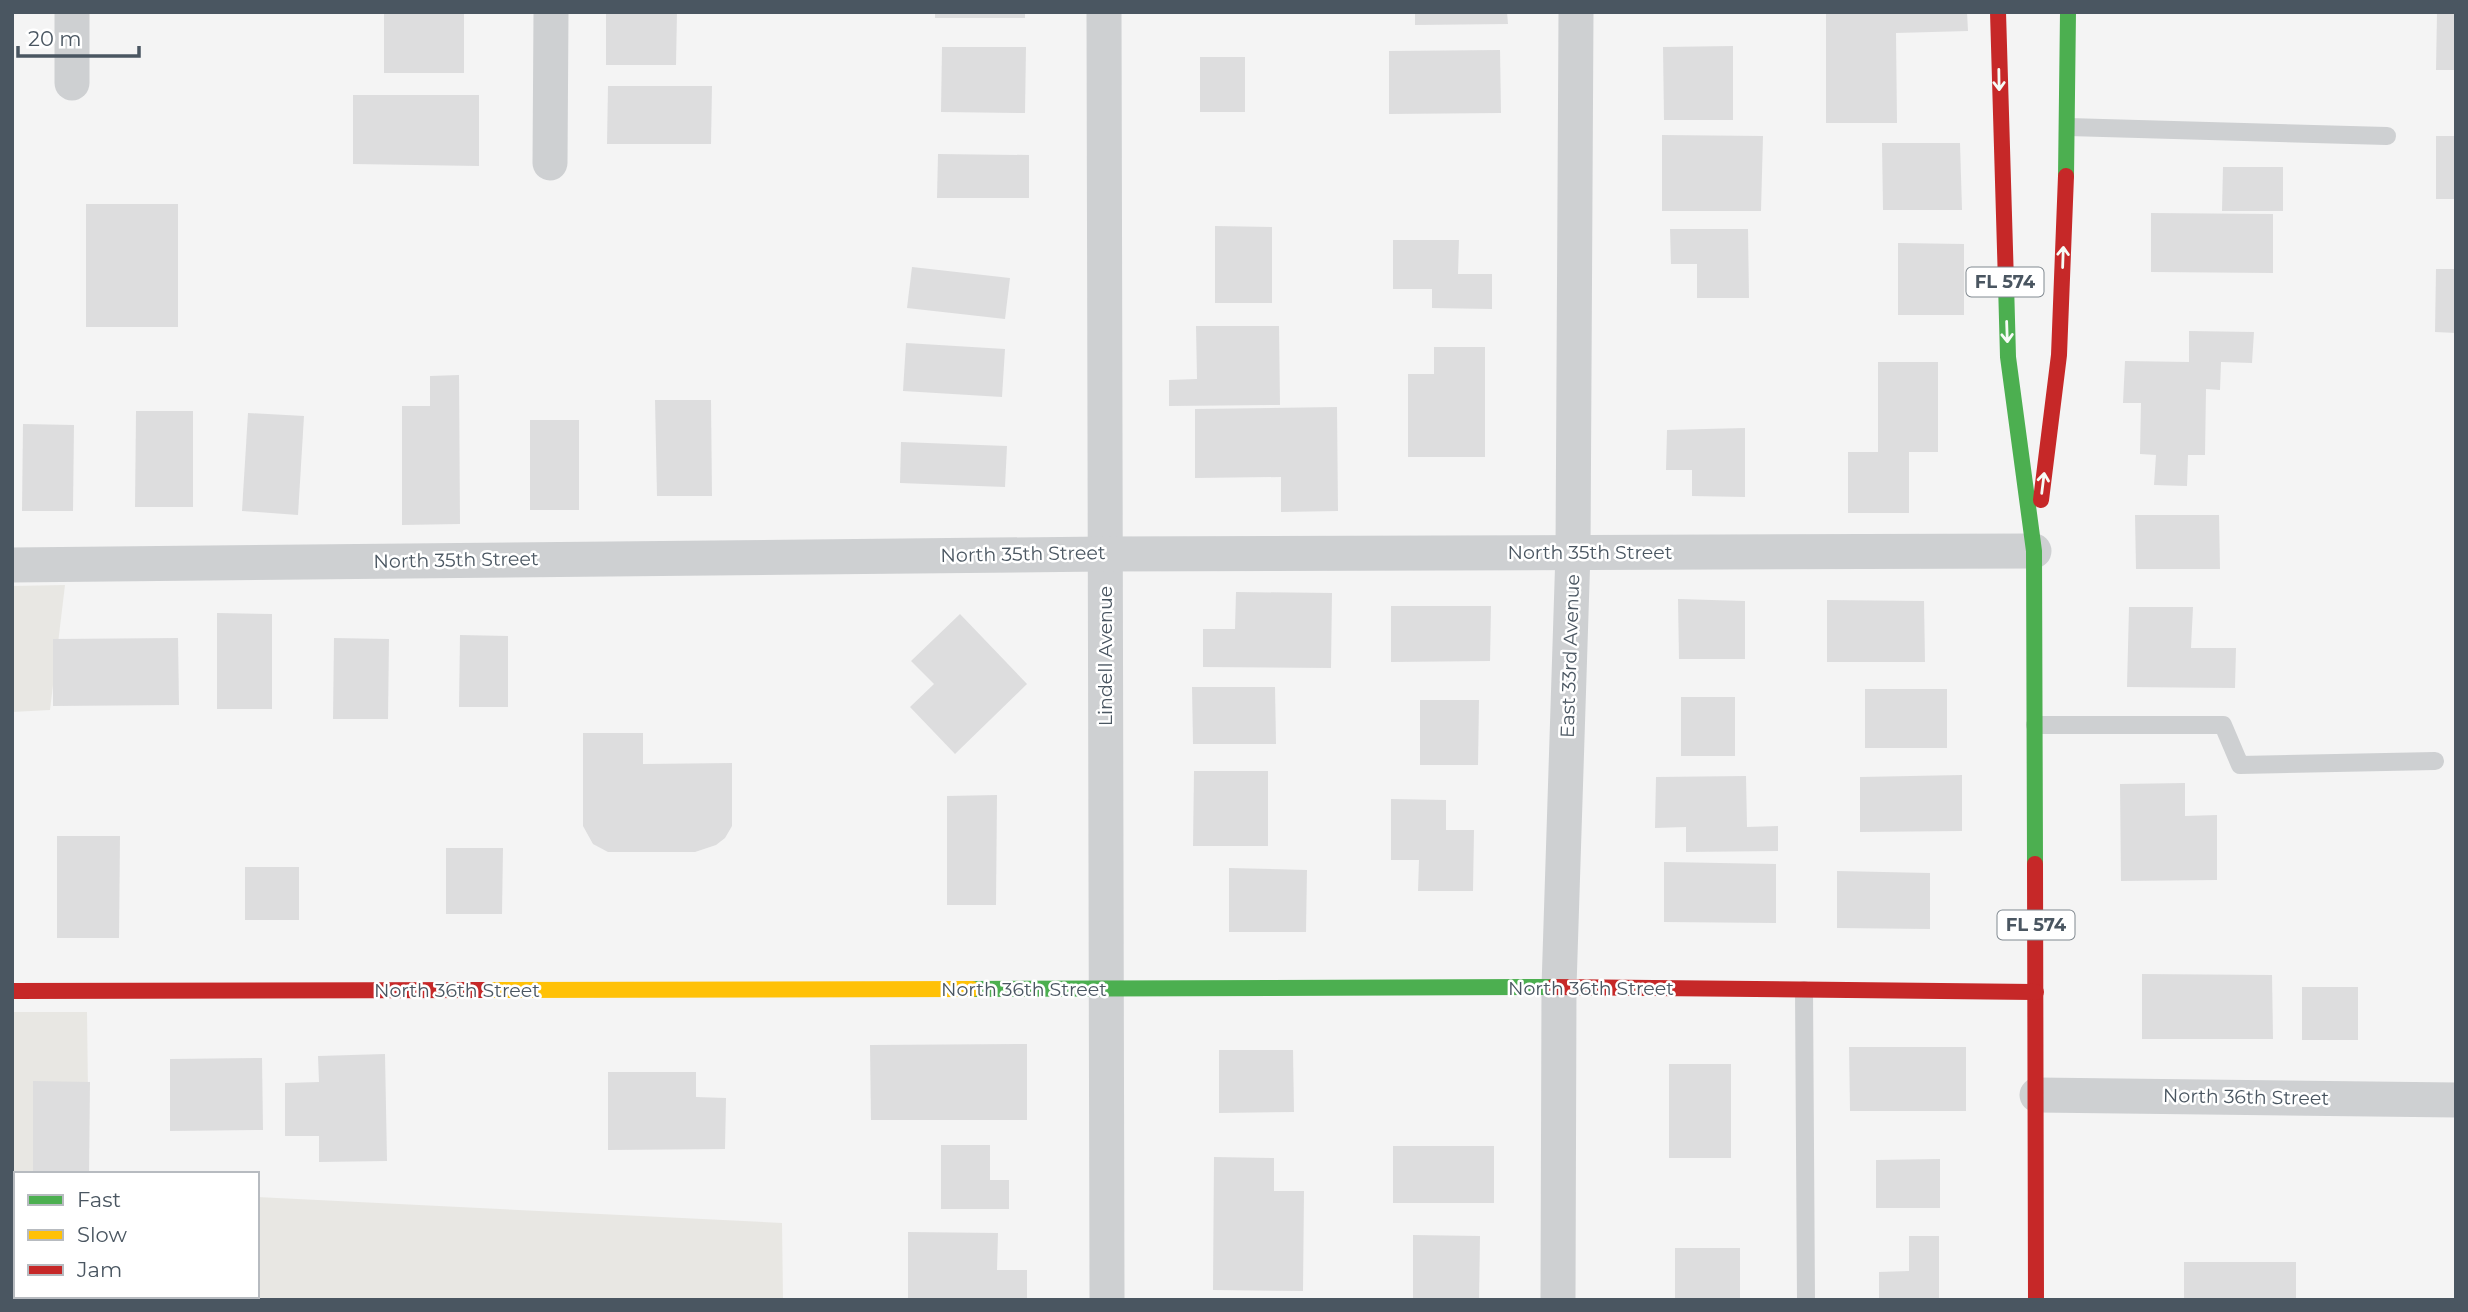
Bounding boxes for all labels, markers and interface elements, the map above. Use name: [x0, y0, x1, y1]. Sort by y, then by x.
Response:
scale bar: [18, 14, 138, 58]
text: 20 m: [28, 26, 82, 51]
one-way arrow: [1992, 69, 2005, 92]
one-way arrow: [2056, 245, 2069, 268]
road number: FL 574: [1966, 268, 2044, 296]
one-way arrow: [2000, 321, 2014, 344]
one-way arrow: [2036, 472, 2049, 495]
street label: North 35th Street: [940, 541, 1106, 567]
street label: North 35th Street: [1507, 541, 1673, 564]
street label: North 35th Street: [373, 547, 539, 573]
street label: East 33rd Avenue: [1556, 574, 1584, 738]
street label: Lindell Avenue: [1094, 586, 1117, 726]
road number: FL 574: [1997, 910, 2074, 940]
street label: North 36th Street: [1508, 977, 1674, 1000]
street label: North 36th Street: [941, 978, 1107, 1001]
street label: North 36th Street: [374, 979, 540, 1002]
street label: North 36th Street: [2163, 1084, 2330, 1110]
legend: [14, 1172, 259, 1298]
text: Fast: [77, 1187, 121, 1212]
text: Slow: [77, 1222, 127, 1247]
text: Jam: [76, 1257, 122, 1282]

